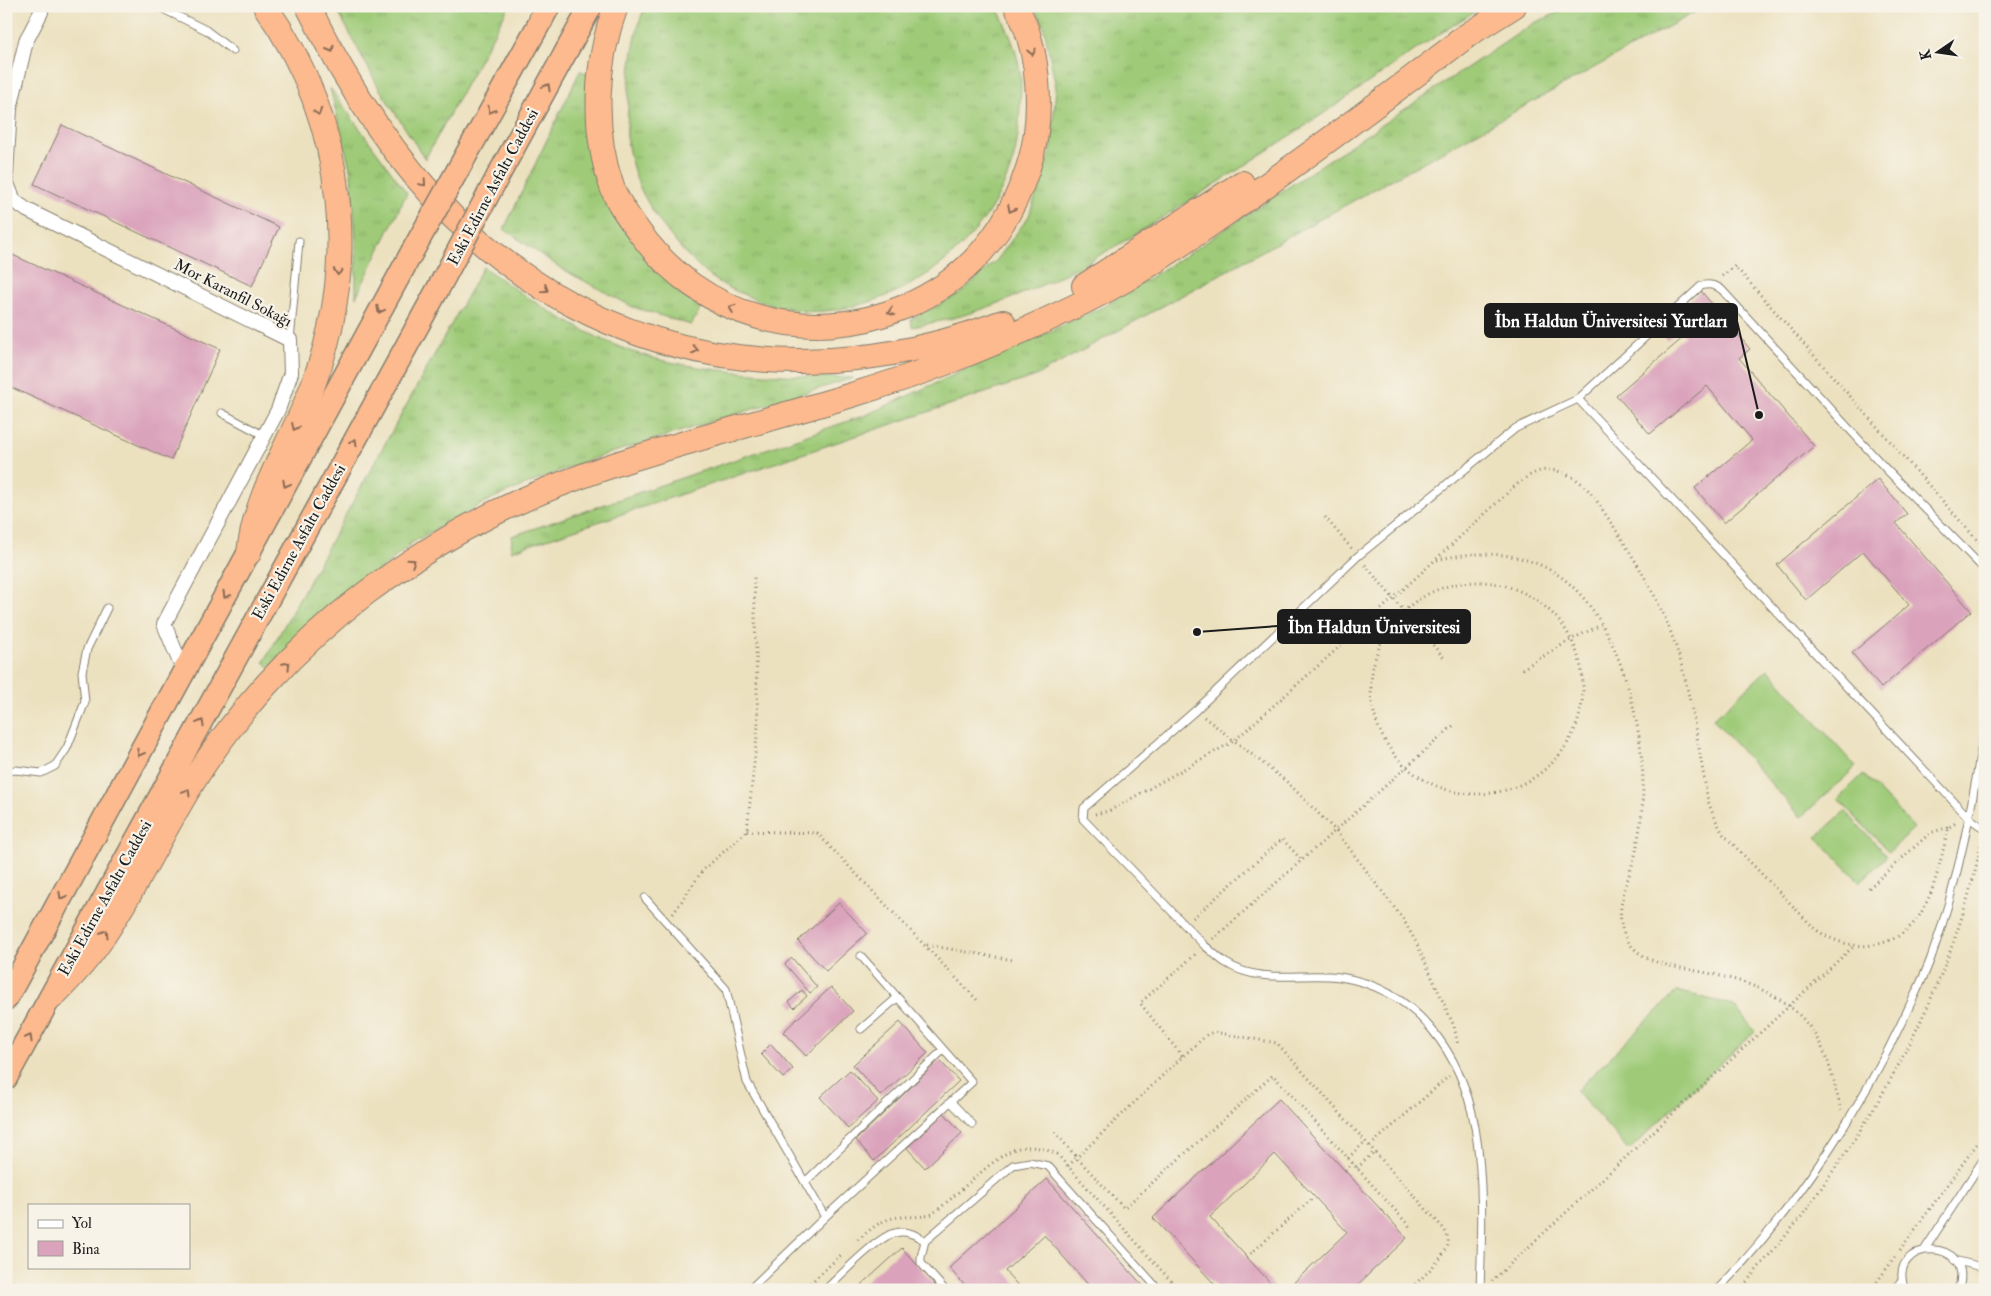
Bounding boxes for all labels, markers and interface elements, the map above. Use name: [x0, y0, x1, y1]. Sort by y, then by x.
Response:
north arrow: [1914, 28, 1964, 78]
one-way arrow: [325, 44, 335, 53]
text: K: [1916, 47, 1935, 61]
one-way arrow: [1026, 48, 1036, 56]
one-way arrow: [541, 83, 551, 92]
street label: Eski Edirne Asfaltı Caddesi: [443, 105, 543, 269]
one-way arrow: [488, 105, 498, 114]
one-way arrow: [312, 107, 322, 115]
one-way arrow: [417, 177, 426, 186]
one-way arrow: [1007, 204, 1017, 213]
street label: Mor Karanfil Sokağı: [171, 255, 295, 331]
one-way arrow: [333, 268, 344, 276]
one-way arrow: [540, 282, 549, 292]
one-way arrow: [728, 303, 737, 314]
callout: İbn Haldun Üniversitesi Yurtları: [1485, 304, 1737, 337]
one-way arrow: [377, 305, 387, 314]
one-way arrow: [887, 306, 895, 316]
text: İbn Haldun Üniversitesi Yurtları: [1495, 309, 1728, 333]
one-way arrow: [690, 344, 699, 355]
one-way arrow: [291, 422, 301, 431]
one-way arrow: [348, 439, 358, 448]
street label: Eski Edirne Asfaltı Caddesi: [248, 461, 350, 623]
one-way arrow: [283, 479, 293, 488]
one-way arrow: [407, 558, 416, 568]
one-way arrow: [222, 590, 232, 599]
callout: İbn Haldun Üniversitesi: [1278, 610, 1470, 643]
text: İbn Haldun Üniversitesi: [1288, 615, 1461, 639]
one-way arrow: [281, 662, 290, 671]
one-way arrow: [194, 720, 204, 729]
one-way arrow: [136, 748, 146, 757]
one-way arrow: [181, 789, 191, 798]
street label: Eski Edirne Asfaltı Caddesi: [54, 817, 156, 979]
one-way arrow: [58, 891, 68, 900]
one-way arrow: [99, 929, 109, 938]
one-way arrow: [23, 1034, 33, 1043]
legend: [28, 1204, 190, 1268]
text: Yol: [72, 1214, 92, 1233]
text: Bina: [72, 1240, 100, 1259]

